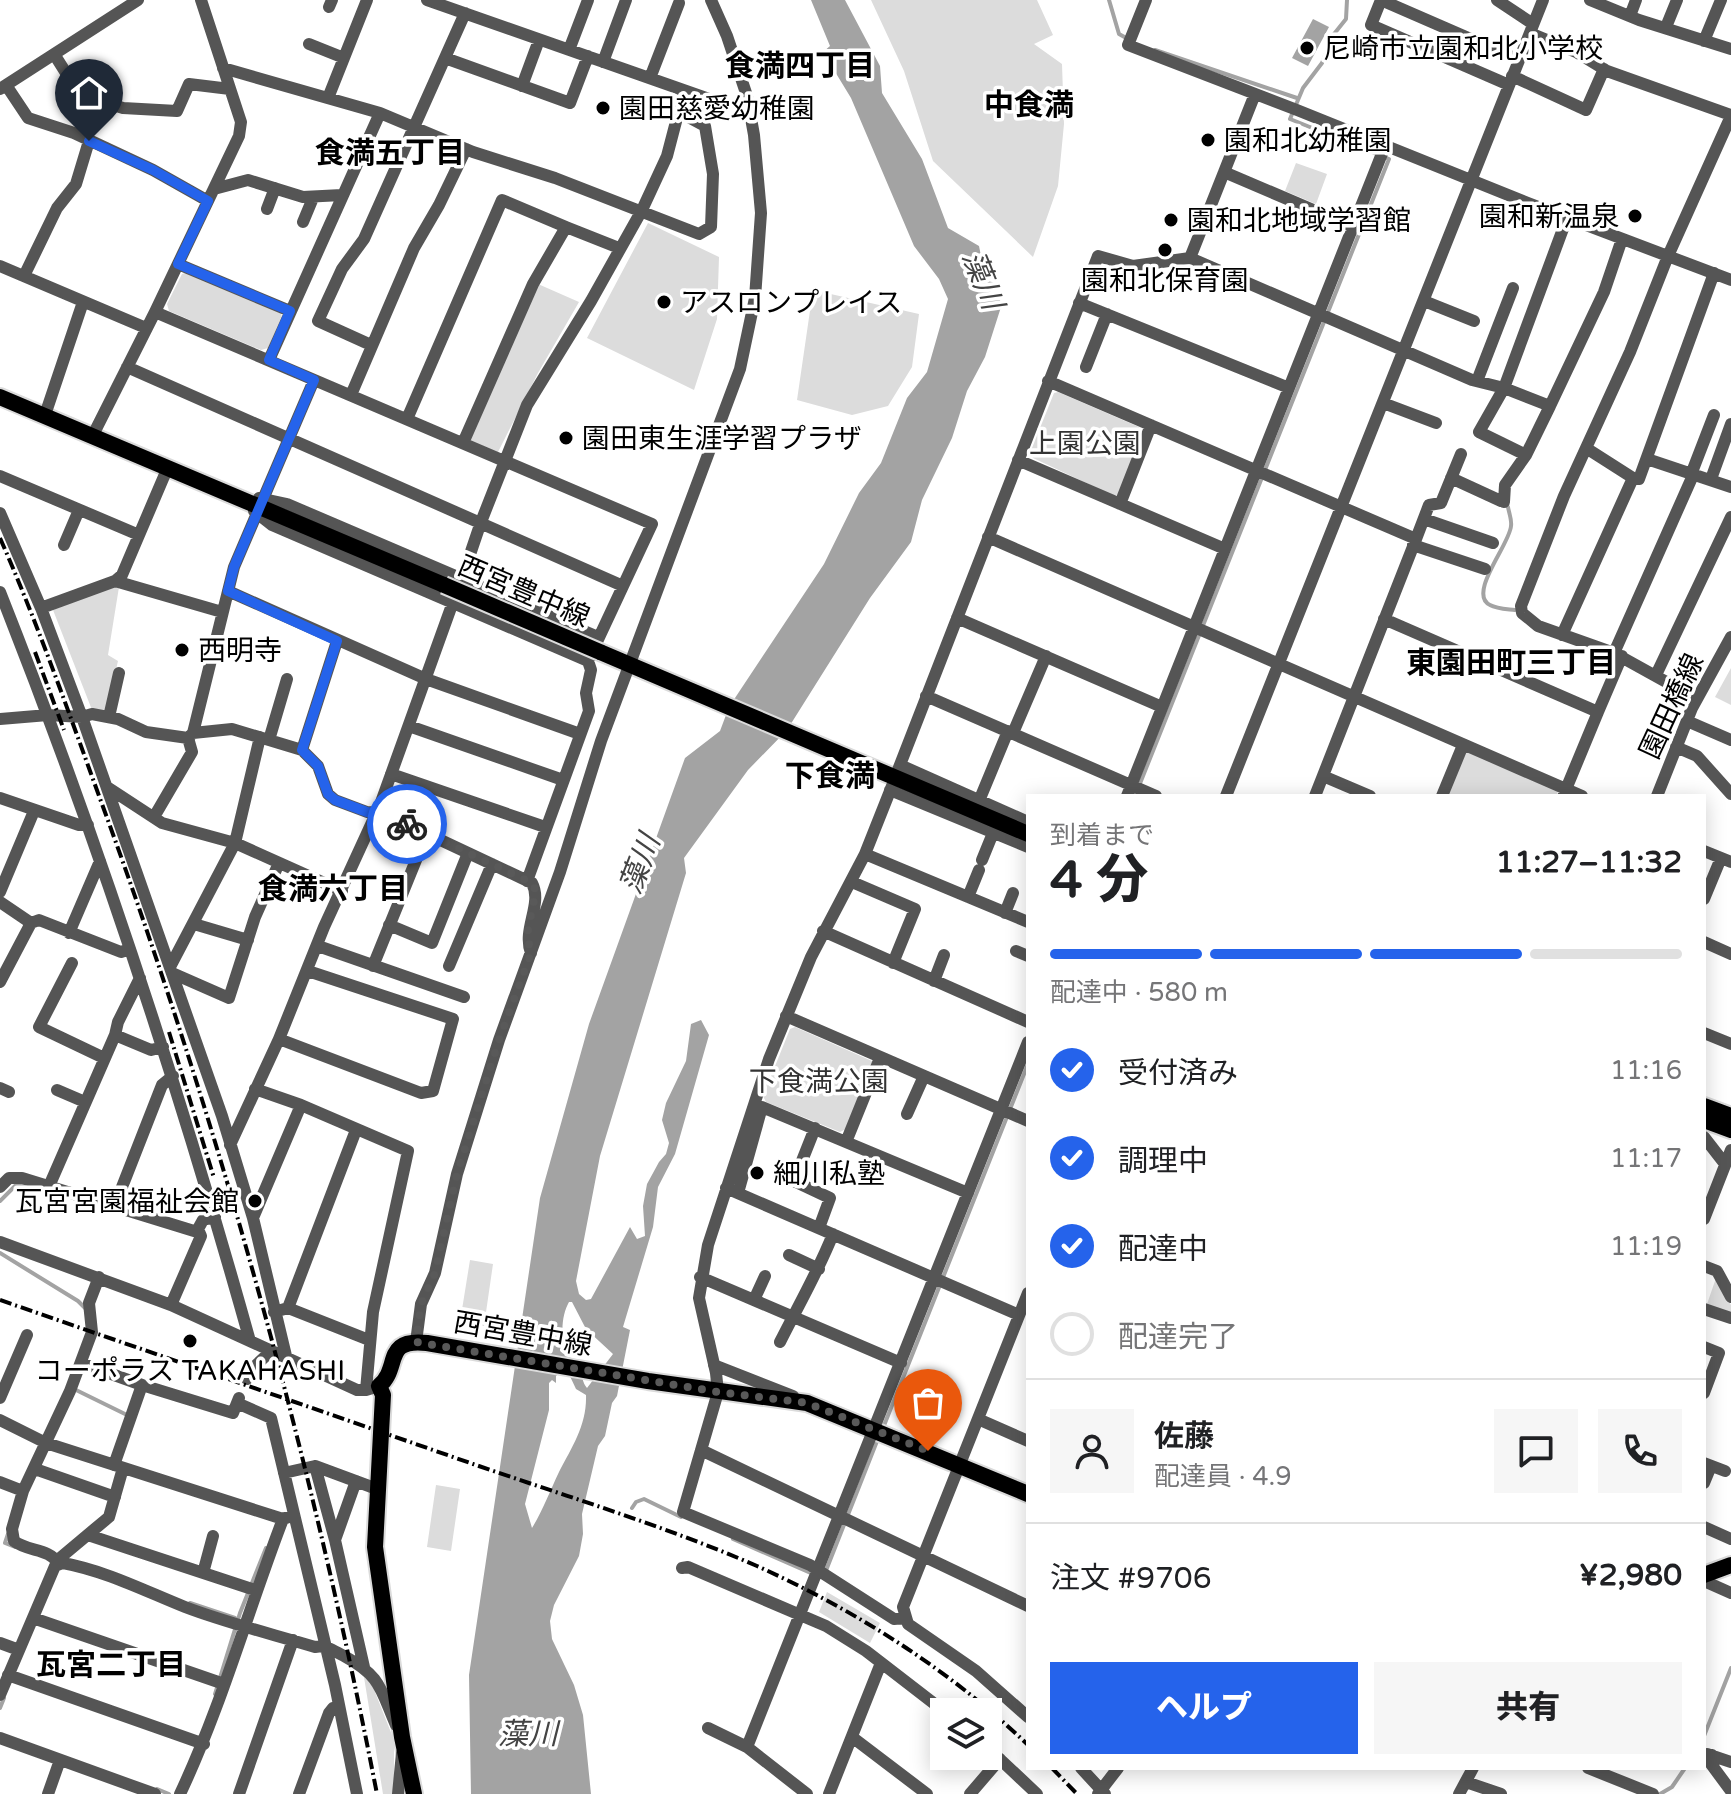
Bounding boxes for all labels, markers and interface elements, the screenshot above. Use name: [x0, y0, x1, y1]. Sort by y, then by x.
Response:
place label: 尼崎市立園和北小学校: [1323, 32, 1603, 66]
marker: 尼崎市立園和北小学校: [1298, 39, 1316, 57]
district label: 食満四丁目: [725, 48, 875, 85]
pin: [55, 59, 123, 141]
icon: home: [67, 71, 111, 115]
district label: 中食満: [984, 87, 1074, 124]
place label: 園田慈愛幼稚園: [619, 92, 815, 126]
marker: 園田慈愛幼稚園: [594, 99, 612, 117]
place label: 園和北幼稚園: [1224, 124, 1392, 158]
marker: 園和北幼稚園: [1199, 131, 1217, 149]
district label: 食満五丁目: [315, 135, 465, 172]
place label: 園和新温泉: [1479, 200, 1619, 234]
place label: 園和北地域学習館: [1187, 204, 1411, 238]
marker: 園和新温泉: [1626, 207, 1644, 225]
marker: 園和北地域学習館: [1162, 211, 1180, 229]
marker: 園和北保育園: [1156, 241, 1174, 259]
water label: 藻川: [954, 245, 1012, 318]
place label: 園和北保育園: [1081, 264, 1249, 298]
place label: アスロンプレイス: [680, 286, 902, 320]
marker: アスロンプレイス: [655, 293, 673, 311]
place label: 園田東生涯学習プラザ: [582, 422, 862, 456]
park label: 上園公園: [1029, 427, 1141, 461]
marker: 園田東生涯学習プラザ: [557, 429, 575, 447]
street label: 西宮豊中線: [453, 549, 595, 635]
place label: 西明寺: [198, 634, 282, 668]
marker: 西明寺: [173, 641, 191, 659]
district label: 東園田町三丁目: [1406, 645, 1616, 682]
street label: 園田橋線: [1633, 648, 1711, 764]
district label: 下食満: [785, 758, 875, 795]
courier: [367, 784, 447, 864]
icon: bike: [385, 802, 429, 846]
text: 到着まで: [1050, 820, 1154, 851]
water label: 藻川: [612, 827, 670, 899]
text: 11:27–11:32: [1496, 844, 1682, 881]
text: 4 分: [1050, 849, 1148, 912]
district label: 食満六丁目: [258, 871, 408, 908]
text: 配達中 · 580 m: [1050, 977, 1228, 1008]
icon: check: [1050, 1048, 1094, 1092]
text: 受付済み: [1118, 1055, 1238, 1092]
text: 11:16: [1610, 1055, 1682, 1086]
park label: 下食満公園: [749, 1065, 889, 1099]
icon: check: [1050, 1136, 1094, 1180]
text: 調理中: [1118, 1143, 1208, 1180]
text: 11:17: [1610, 1143, 1682, 1174]
place label: 細川私塾: [773, 1157, 885, 1191]
marker: 細川私塾: [748, 1164, 766, 1182]
place label: 瓦宮宮園福祉会館: [15, 1185, 239, 1219]
marker: 瓦宮宮園福祉会館: [246, 1192, 264, 1210]
icon: check: [1050, 1224, 1094, 1268]
text: 配達中: [1118, 1231, 1208, 1268]
text: 11:19: [1610, 1231, 1682, 1262]
street label: 西宮豊中線: [451, 1305, 595, 1363]
text: 配達完了: [1118, 1319, 1238, 1356]
marker: コーポラス TAKAHASHI: [181, 1332, 199, 1350]
place label: コーポラス TAKAHASHI: [35, 1354, 345, 1388]
pin: [894, 1369, 962, 1451]
icon: bag: [906, 1381, 950, 1425]
button: person: [1050, 1409, 1134, 1493]
button: chat: [1494, 1409, 1578, 1493]
button: phone: [1598, 1409, 1682, 1493]
text: 佐藤: [1154, 1418, 1214, 1455]
text: 配達員 · 4.9: [1154, 1461, 1292, 1492]
text: ¥2,980: [1579, 1557, 1682, 1594]
text: 注文 #9706: [1050, 1560, 1212, 1597]
district label: 瓦宮二丁目: [36, 1647, 186, 1684]
button: ヘルプ: [1050, 1662, 1358, 1754]
button: 共有: [1374, 1662, 1682, 1754]
map controls: [930, 1698, 1002, 1770]
button: layers: [930, 1698, 1002, 1770]
water label: 藻川: [498, 1716, 561, 1753]

